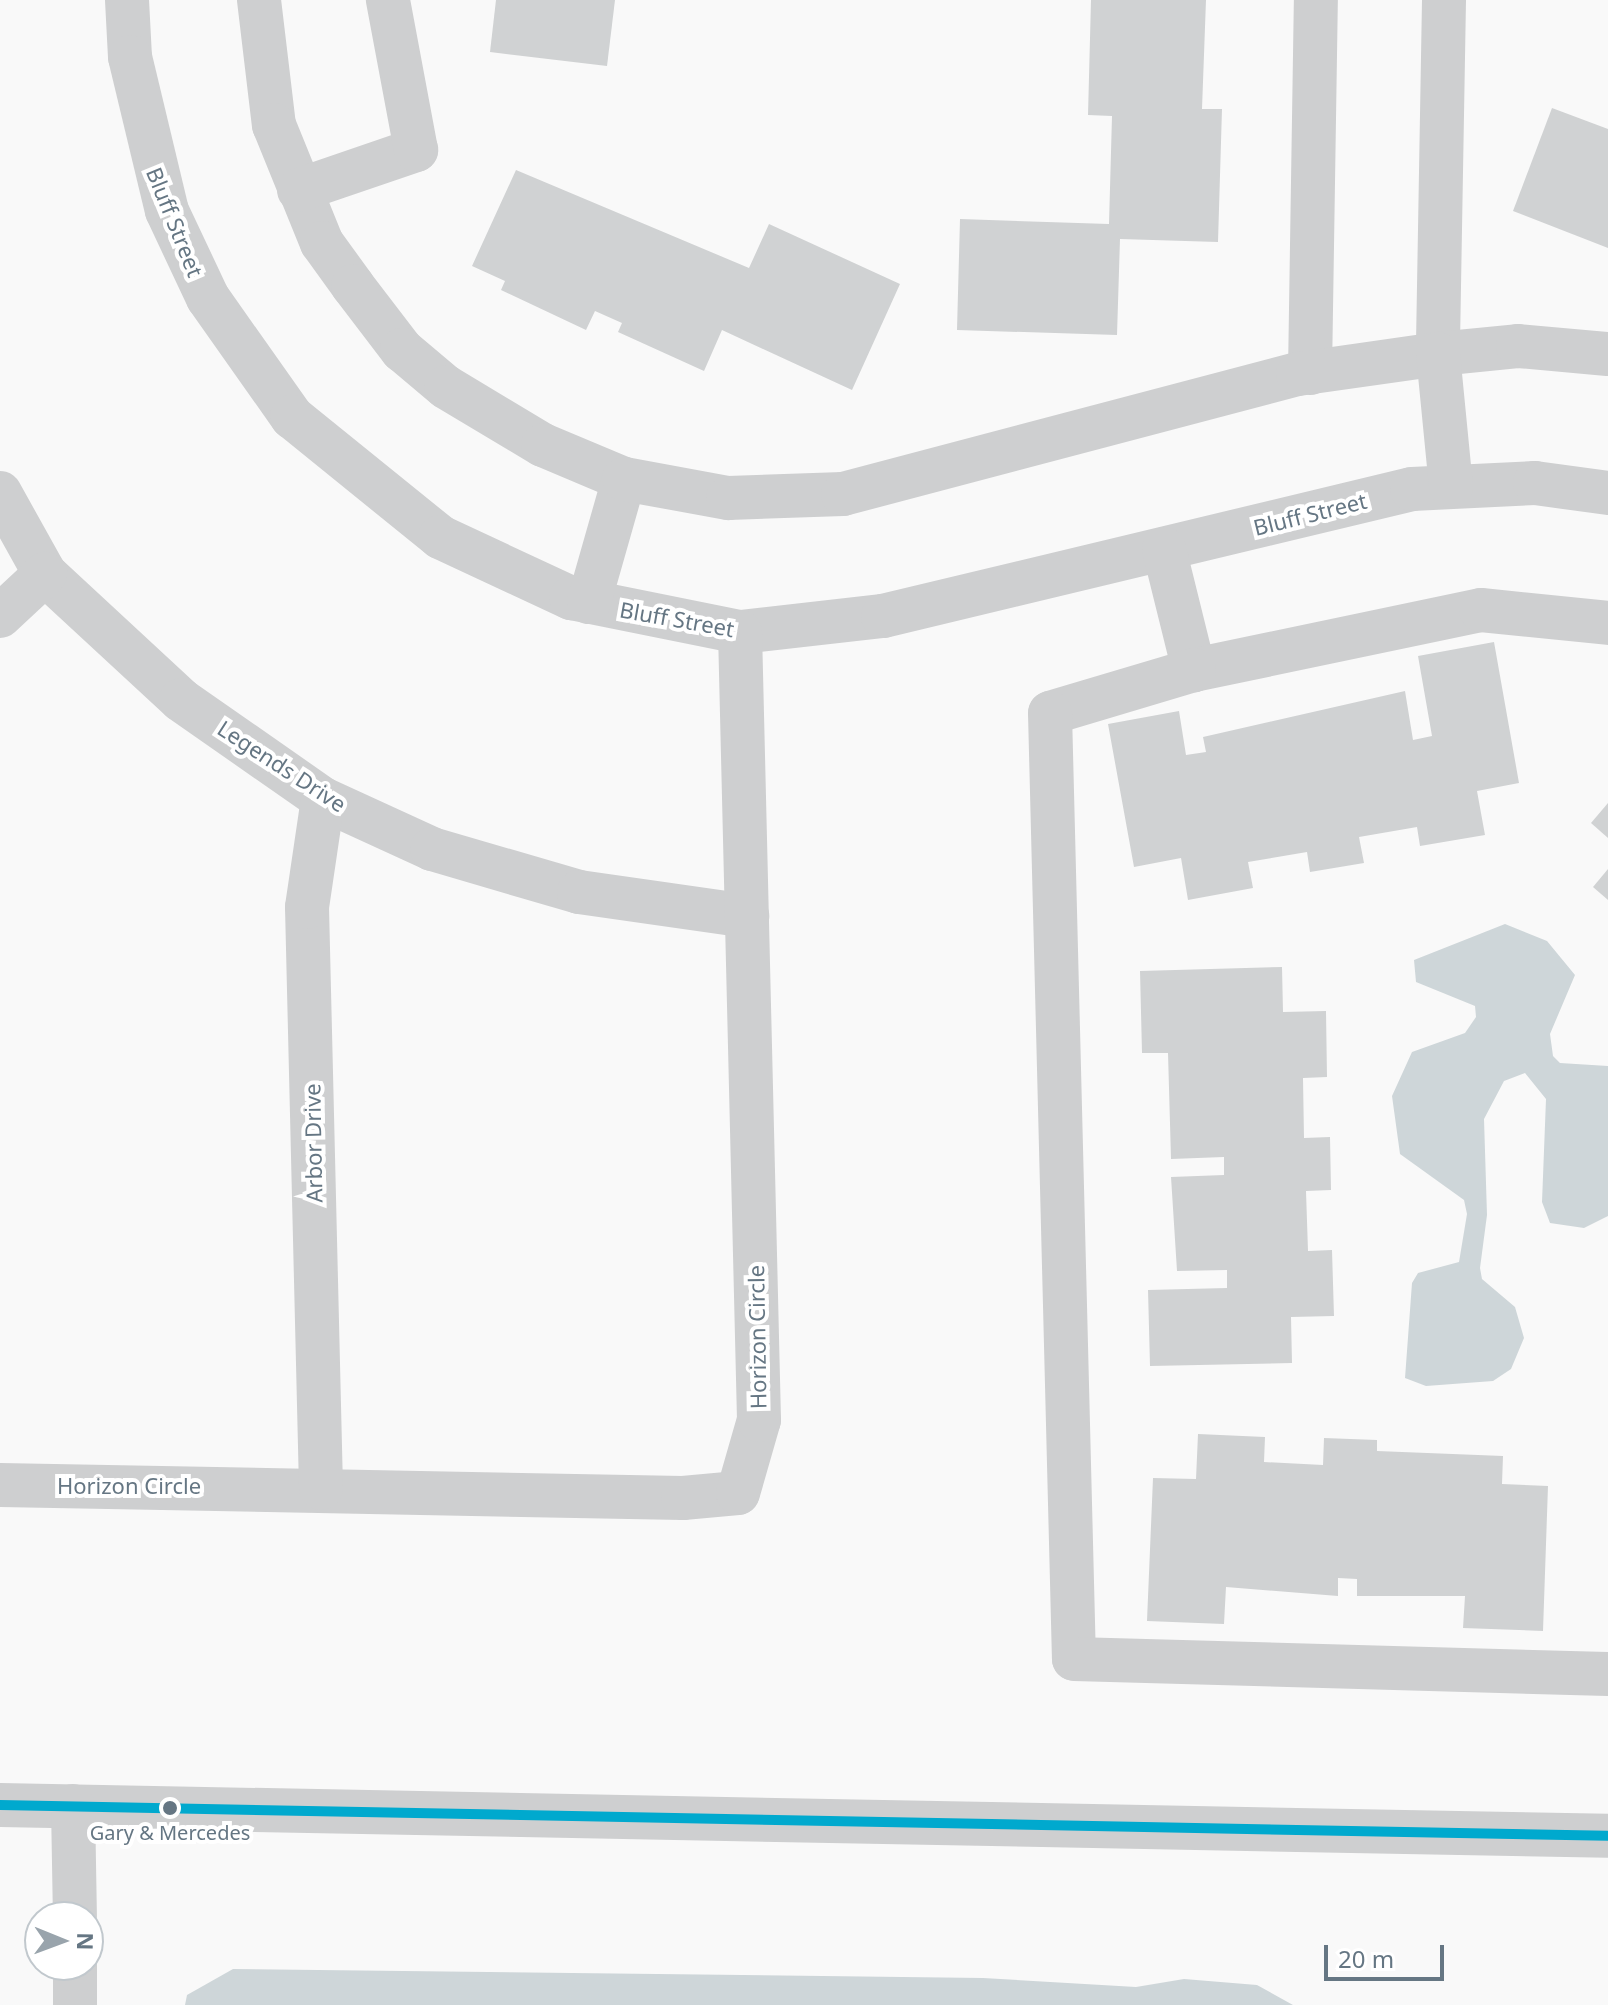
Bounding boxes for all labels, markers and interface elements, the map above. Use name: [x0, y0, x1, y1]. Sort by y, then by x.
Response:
street label: Bluff Street: [141, 163, 209, 281]
street label: Bluff Street: [1251, 487, 1369, 541]
street label: Bluff Street: [618, 596, 736, 642]
street label: Legends Drive: [213, 715, 351, 817]
street label: Arbor Drive: [299, 1083, 327, 1203]
street label: Horizon Circle: [743, 1265, 771, 1409]
street label: Horizon Circle: [57, 1473, 201, 1499]
marker: Gary & Mercedes: [162, 1800, 178, 1816]
place label: Gary & Mercedes: [90, 1820, 250, 1844]
north arrow: [24, 1901, 104, 1981]
scale bar: [1328, 1929, 1448, 1979]
text: N: [71, 1932, 101, 1951]
text: 20 m: [1338, 1942, 1394, 1975]

